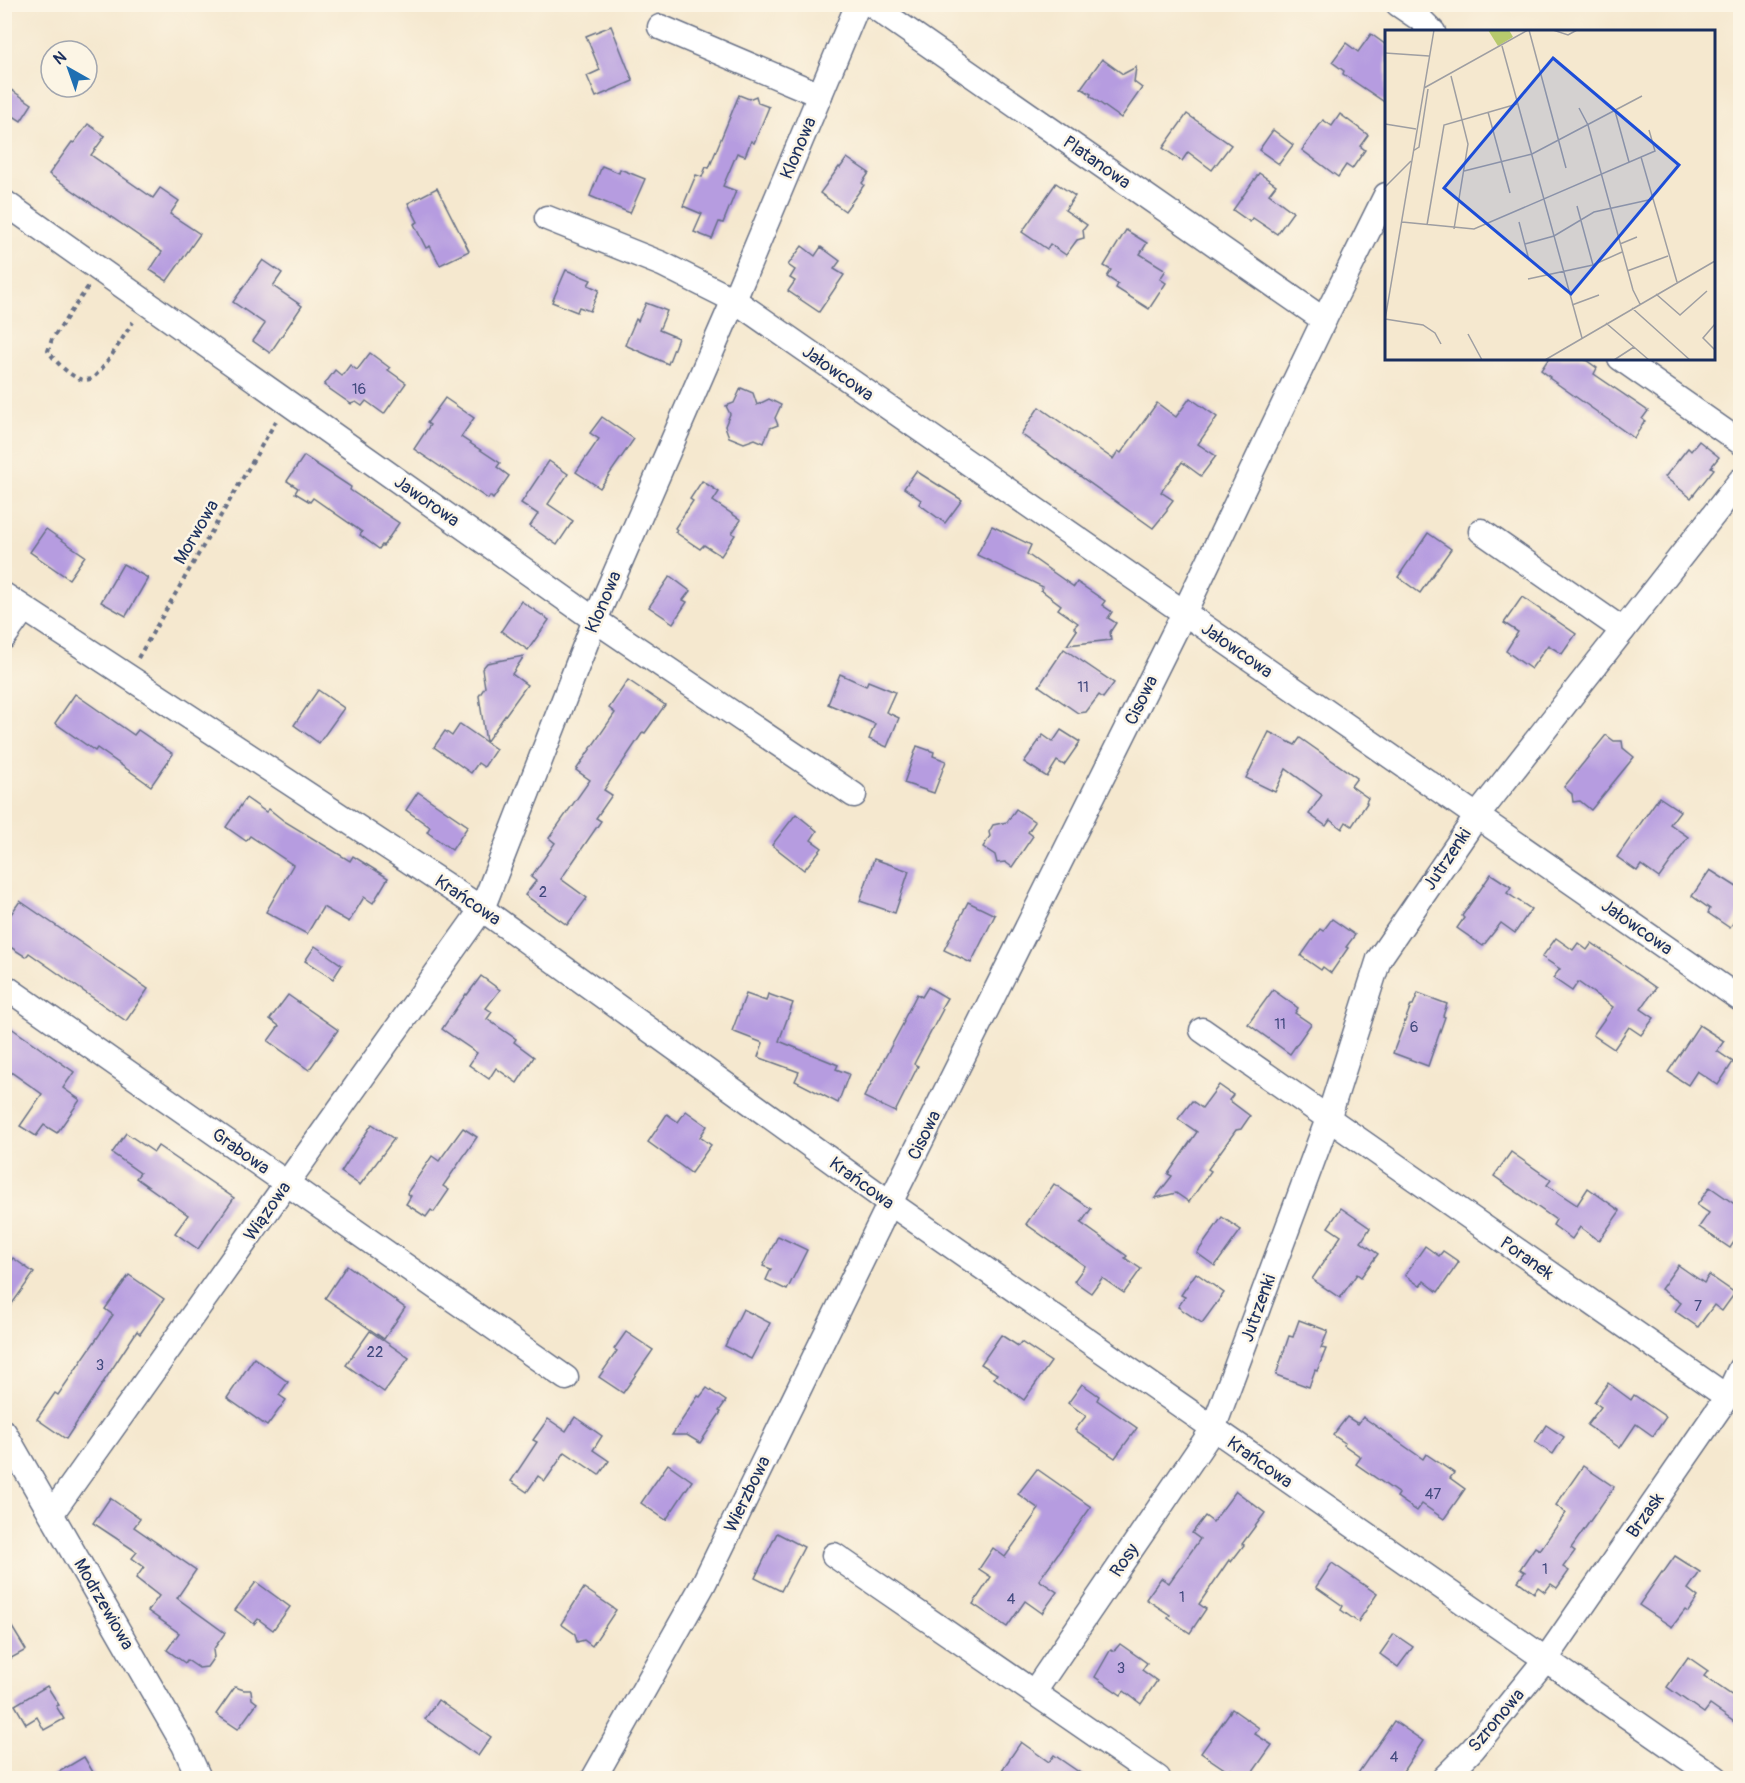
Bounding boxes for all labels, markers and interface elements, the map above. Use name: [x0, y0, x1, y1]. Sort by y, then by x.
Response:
inset map: [1385, 30, 1715, 360]
north arrow: [39, 39, 99, 99]
text: N: [49, 47, 71, 69]
street label: Klonowa: [775, 114, 822, 183]
street label: Platanowa: [1058, 131, 1135, 194]
street label: Jałowcowa: [797, 340, 878, 406]
house number: 16: [352, 380, 366, 399]
street label: Jaworowa: [389, 471, 464, 532]
street label: Morwowa: [169, 496, 224, 569]
street label: Klonowa: [580, 568, 627, 637]
street label: Jałowcowa: [1196, 617, 1277, 683]
street label: Cisowa: [1120, 672, 1163, 729]
house number: 11: [1077, 678, 1089, 697]
street label: Jutrzenki: [1418, 824, 1477, 895]
street label: Krańcowa: [430, 870, 505, 931]
house number: 2: [539, 883, 547, 902]
street label: Jałowcowa: [1596, 894, 1677, 960]
house number: 11: [1274, 1015, 1286, 1034]
house number: 6: [1410, 1018, 1418, 1037]
street label: Cisowa: [903, 1107, 946, 1164]
street label: Grabowa: [207, 1123, 274, 1180]
street label: Krańcowa: [825, 1152, 899, 1215]
street label: Wiązowa: [239, 1177, 296, 1245]
street label: Poranek: [1495, 1232, 1558, 1285]
street label: Jutrzenki: [1236, 1271, 1281, 1345]
house number: 7: [1694, 1297, 1702, 1316]
house number: 22: [367, 1343, 383, 1362]
house number: 3: [96, 1356, 104, 1375]
street label: Krańcowa: [1222, 1431, 1297, 1493]
street label: Wierzbowa: [719, 1452, 776, 1536]
house number: 47: [1425, 1485, 1441, 1504]
street label: Brzask: [1622, 1488, 1669, 1542]
street label: Rosy: [1105, 1539, 1144, 1582]
street label: Modrzewiowa: [68, 1555, 139, 1654]
house number: 1: [1542, 1560, 1548, 1579]
house number: 1: [1179, 1588, 1185, 1607]
house number: 4: [1007, 1590, 1016, 1609]
house number: 3: [1117, 1659, 1125, 1678]
street label: Szronowa: [1463, 1684, 1530, 1757]
house number: 4: [1390, 1748, 1399, 1767]

